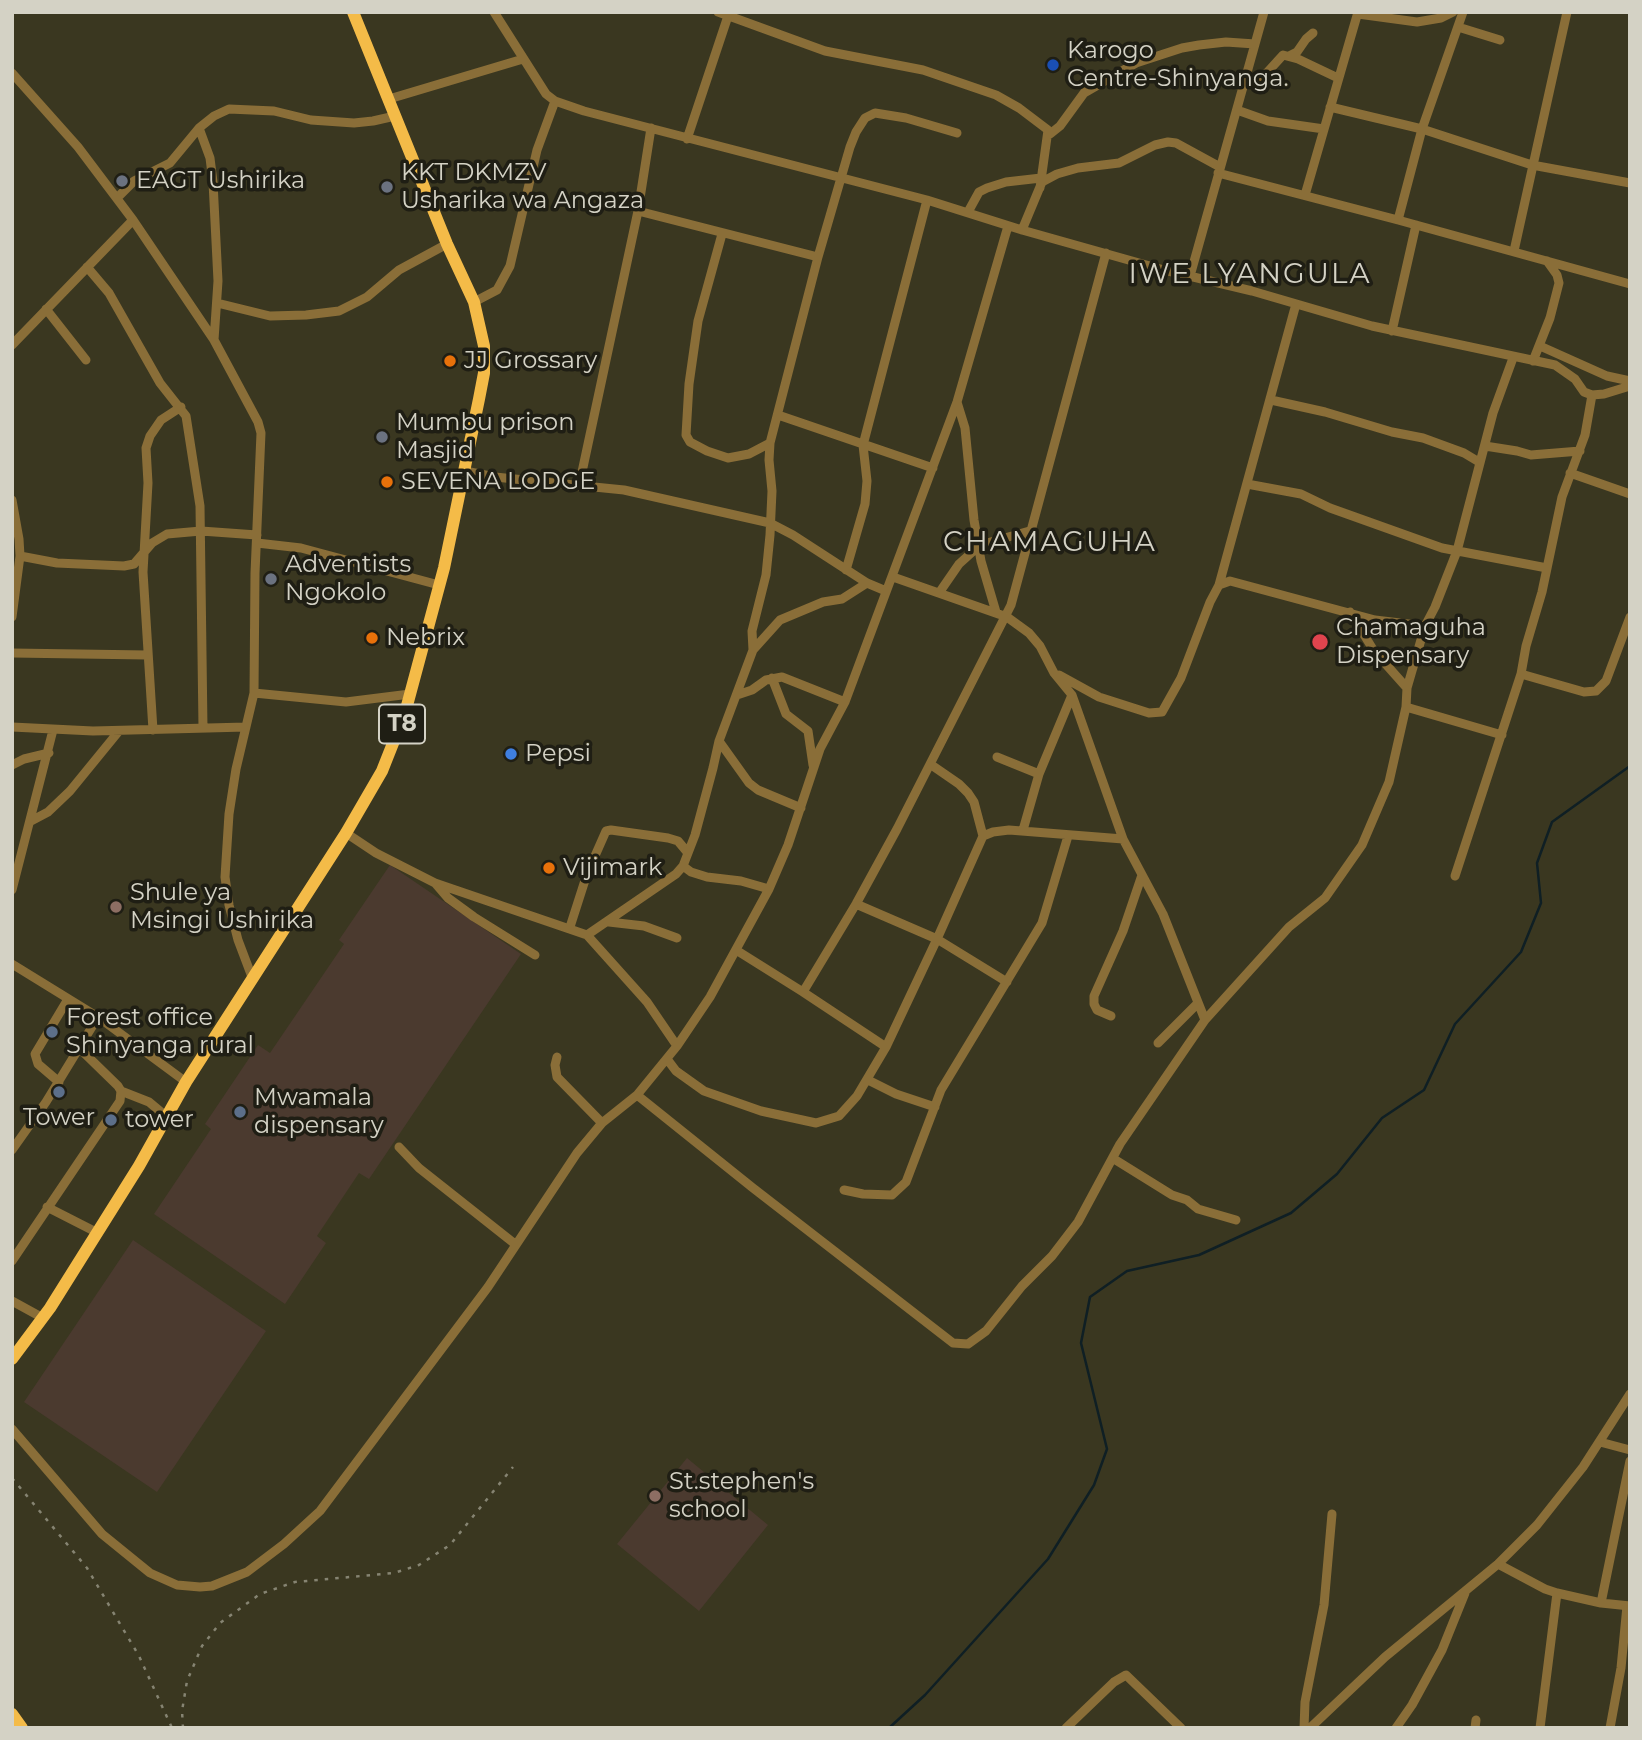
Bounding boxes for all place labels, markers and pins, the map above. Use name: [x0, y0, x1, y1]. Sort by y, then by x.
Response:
place label: Karogo Centre-Shinyanga.: [1067, 37, 1289, 93]
marker: Karogo Centre-Shinyanga.: [1045, 57, 1061, 73]
place label: KKT DKMZV Usharika wa Angaza: [401, 159, 644, 215]
place label: EAGT Ushirika: [136, 167, 305, 195]
marker: EAGT Ushirika: [114, 173, 130, 189]
marker: KKT DKMZV Usharika wa Angaza: [379, 179, 395, 195]
place label: JJ Grossary: [464, 347, 597, 375]
marker: JJ Grossary: [442, 353, 458, 369]
place label: Mumbu prison Masjid: [396, 409, 574, 465]
marker: Mumbu prison Masjid: [374, 429, 390, 445]
place label: SEVENA LODGE: [401, 468, 595, 496]
marker: SEVENA LODGE: [379, 474, 395, 490]
place label: Adventists Ngokolo: [285, 551, 411, 607]
marker: Adventists Ngokolo: [263, 571, 279, 587]
place label: Chamaguha Dispensary: [1336, 614, 1486, 670]
place label: Nebrix: [386, 624, 465, 652]
marker: Nebrix: [364, 630, 380, 646]
marker: Chamaguha Dispensary: [1310, 632, 1330, 652]
place label: Pepsi: [525, 740, 591, 768]
marker: Pepsi: [503, 746, 519, 762]
place label: Vijimark: [563, 854, 662, 882]
marker: Vijimark: [541, 860, 557, 876]
place label: Shule ya Msingi Ushirika: [130, 879, 314, 935]
marker: Shule ya Msingi Ushirika: [108, 899, 124, 915]
place label: Forest office Shinyanga rural: [66, 1004, 254, 1060]
marker: Forest office Shinyanga rural: [44, 1024, 60, 1040]
marker: Tower: [51, 1084, 67, 1100]
place label: Mwamala dispensary: [254, 1084, 384, 1140]
place label: Tower: [23, 1104, 95, 1132]
marker: Mwamala dispensary: [232, 1104, 248, 1120]
place label: tower: [125, 1106, 194, 1134]
marker: tower: [103, 1112, 119, 1128]
place label: St.stephen's school: [669, 1468, 814, 1524]
marker: St.stephen's school: [647, 1488, 663, 1504]

